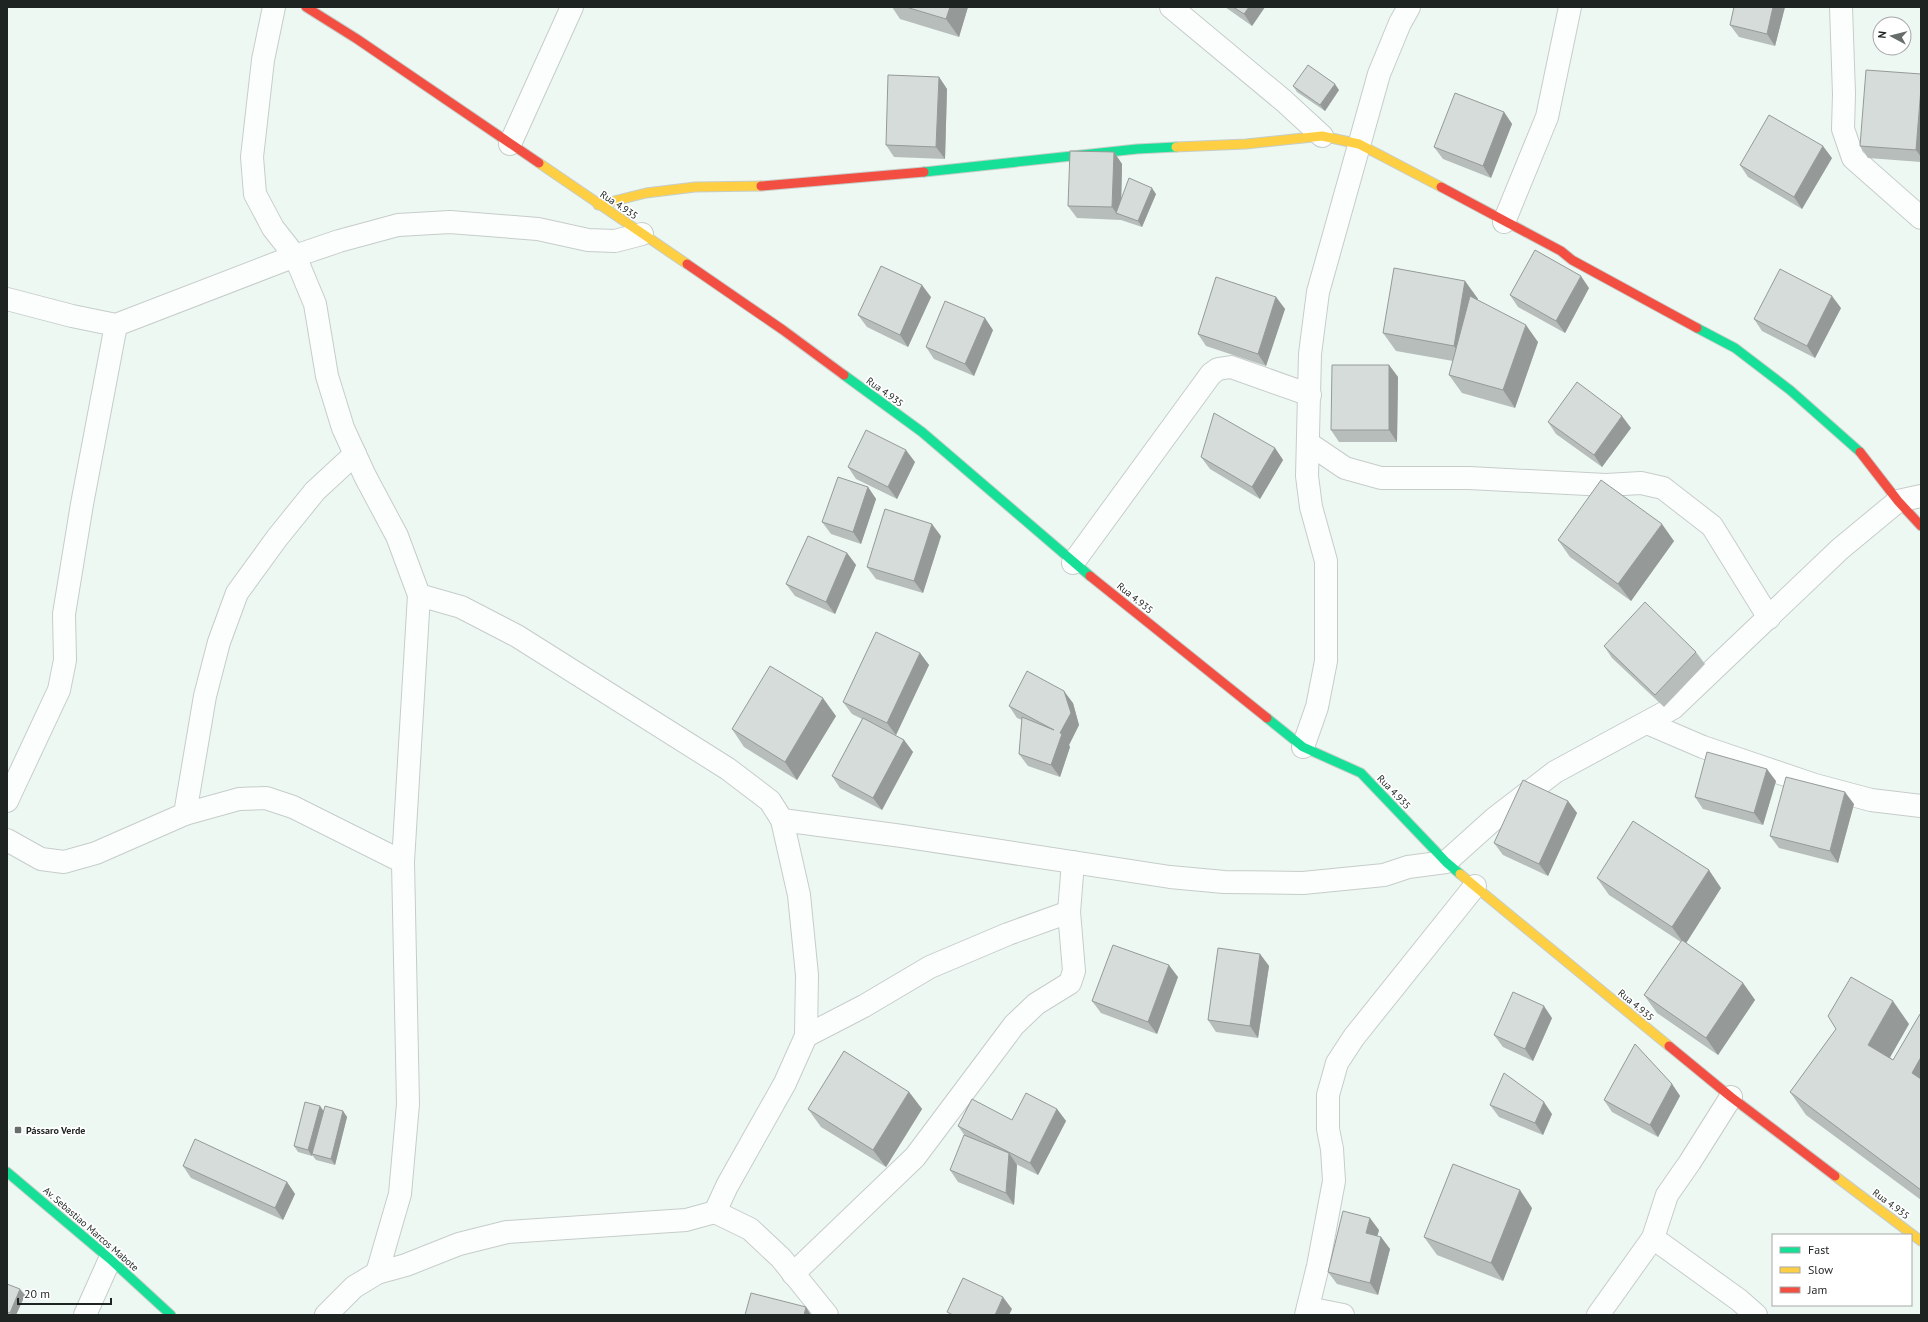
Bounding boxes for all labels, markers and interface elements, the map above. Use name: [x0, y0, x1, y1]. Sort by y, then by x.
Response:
north arrow: [1872, 16, 1912, 56]
text: N: [1875, 30, 1889, 39]
street label: Rua 4.935: [598, 188, 640, 222]
street label: Rua 4.935: [864, 374, 906, 410]
street label: Rua 4.935: [1114, 579, 1156, 617]
street label: Rua 4.935: [1374, 772, 1414, 812]
street label: Rua 4.935: [1615, 986, 1657, 1024]
place label: Pássaro Verde: [26, 1124, 85, 1137]
marker: Pássaro Verde: [13, 1125, 23, 1135]
street label: Av. Sebastiao Marcos Mabote: [41, 1184, 141, 1274]
street label: Rua 4.935: [1870, 1186, 1912, 1222]
legend: [1772, 1234, 1912, 1306]
text: Fast: [1808, 1242, 1829, 1257]
text: Slow: [1808, 1262, 1833, 1277]
scale bar: [18, 1280, 111, 1306]
text: Jam: [1807, 1282, 1827, 1297]
text: 20 m: [24, 1286, 50, 1301]

